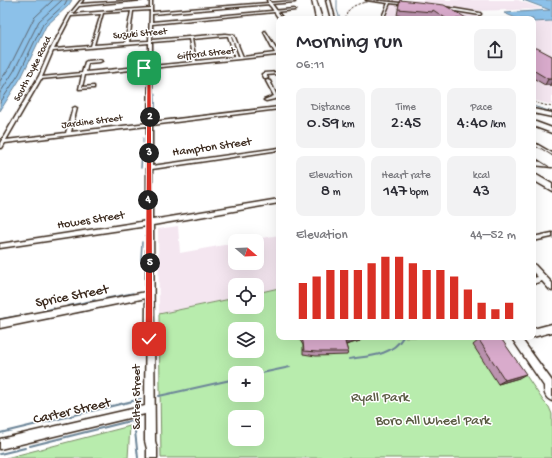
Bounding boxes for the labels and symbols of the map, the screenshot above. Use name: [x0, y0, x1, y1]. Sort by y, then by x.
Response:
street label: Suzuki Street: [113, 26, 168, 42]
street label: South Dyke Road: [11, 33, 55, 104]
street label: Gifford Street: [176, 45, 236, 63]
pin: [127, 51, 161, 85]
pin: 2: [140, 107, 160, 127]
street label: Jardine Street: [61, 112, 124, 132]
street label: Hampton Street: [172, 135, 253, 160]
pin: 3: [139, 143, 159, 163]
pin: 4: [138, 190, 158, 210]
street label: Howes Street: [56, 209, 127, 233]
north arrow: [228, 234, 264, 270]
pin: 5: [140, 253, 160, 273]
street label: Sprice Street: [34, 281, 111, 312]
pin: [132, 322, 166, 356]
street label: Salter Street: [131, 363, 145, 430]
park label: Ryall Park: [351, 390, 411, 407]
street label: Carter Street: [32, 395, 114, 429]
park label: Boro All Wheel Park: [375, 413, 492, 430]

